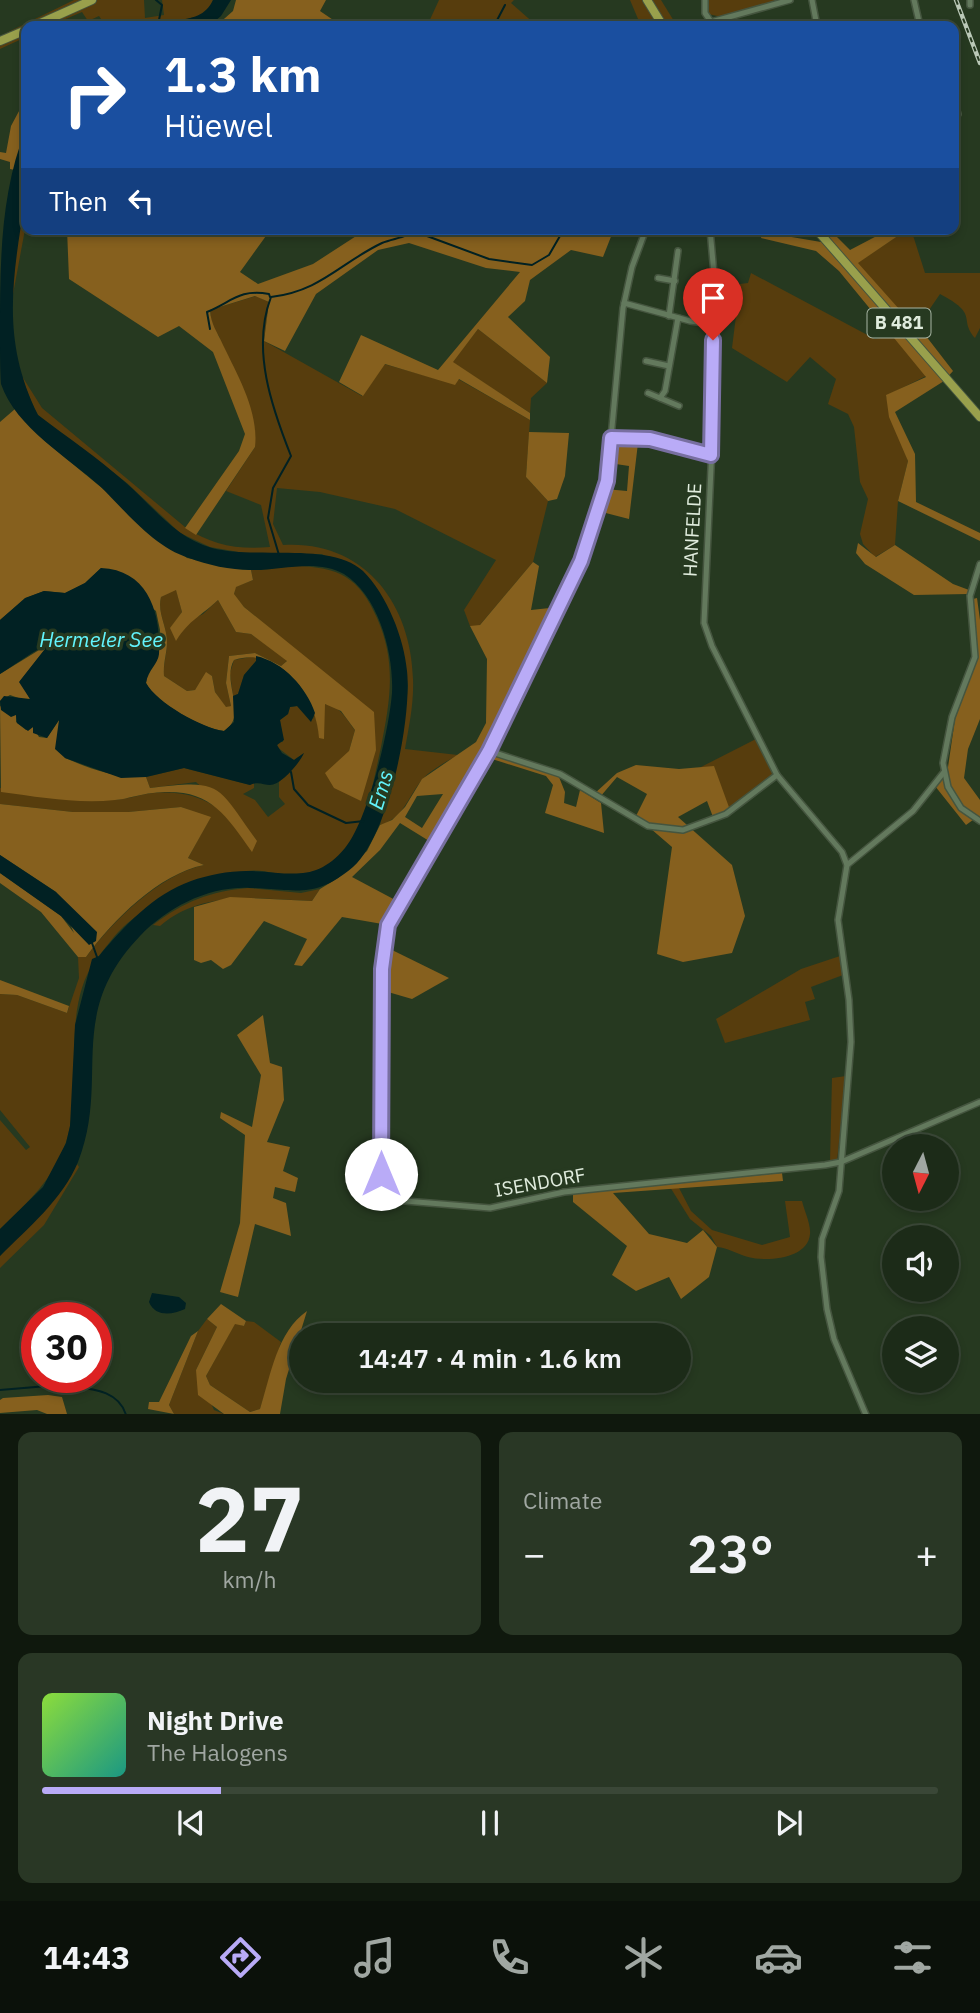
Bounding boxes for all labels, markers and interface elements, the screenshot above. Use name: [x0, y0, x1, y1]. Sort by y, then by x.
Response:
text: 1.3 km: [164, 42, 322, 105]
icon: right: [49, 49, 140, 140]
text: Hüewel: [164, 104, 273, 146]
icon: left: [122, 182, 160, 220]
text: Then: [49, 184, 108, 218]
pin: [683, 268, 743, 340]
icon: arrive: [694, 279, 732, 317]
road number: B 481: [867, 309, 930, 338]
street label: HANFELDE: [678, 482, 706, 578]
water label: Hermeler See: [39, 625, 163, 653]
water label: Ems: [361, 767, 399, 813]
north arrow: [882, 1134, 959, 1211]
map controls: [882, 1134, 959, 1393]
position arrow: [344, 1137, 418, 1211]
street label: ISENDORF: [493, 1162, 587, 1202]
button: sound: [882, 1225, 959, 1302]
speed limit sign: 30: [21, 1302, 112, 1393]
button: layers: [882, 1316, 959, 1393]
text: 14:47 · 4 min · 1.6 km: [358, 1341, 622, 1375]
text: 27: [195, 1459, 304, 1577]
text: Climate: [523, 1485, 602, 1515]
text: 23°: [687, 1520, 774, 1587]
text: −: [523, 1529, 546, 1578]
text: +: [915, 1529, 938, 1578]
text: km/h: [222, 1564, 277, 1594]
text: Night Drive: [147, 1703, 284, 1737]
text: The Halogens: [147, 1737, 288, 1767]
icon: previous: [172, 1804, 210, 1842]
icon: pause: [471, 1804, 509, 1842]
icon: next: [770, 1804, 808, 1842]
icon: directions: [216, 1933, 265, 1982]
icon: music: [350, 1933, 399, 1982]
icon: phone: [485, 1933, 534, 1982]
icon: climate: [619, 1933, 668, 1982]
icon: car: [754, 1933, 803, 1982]
icon: filters: [888, 1933, 937, 1982]
text: 14:43: [43, 1936, 130, 1978]

